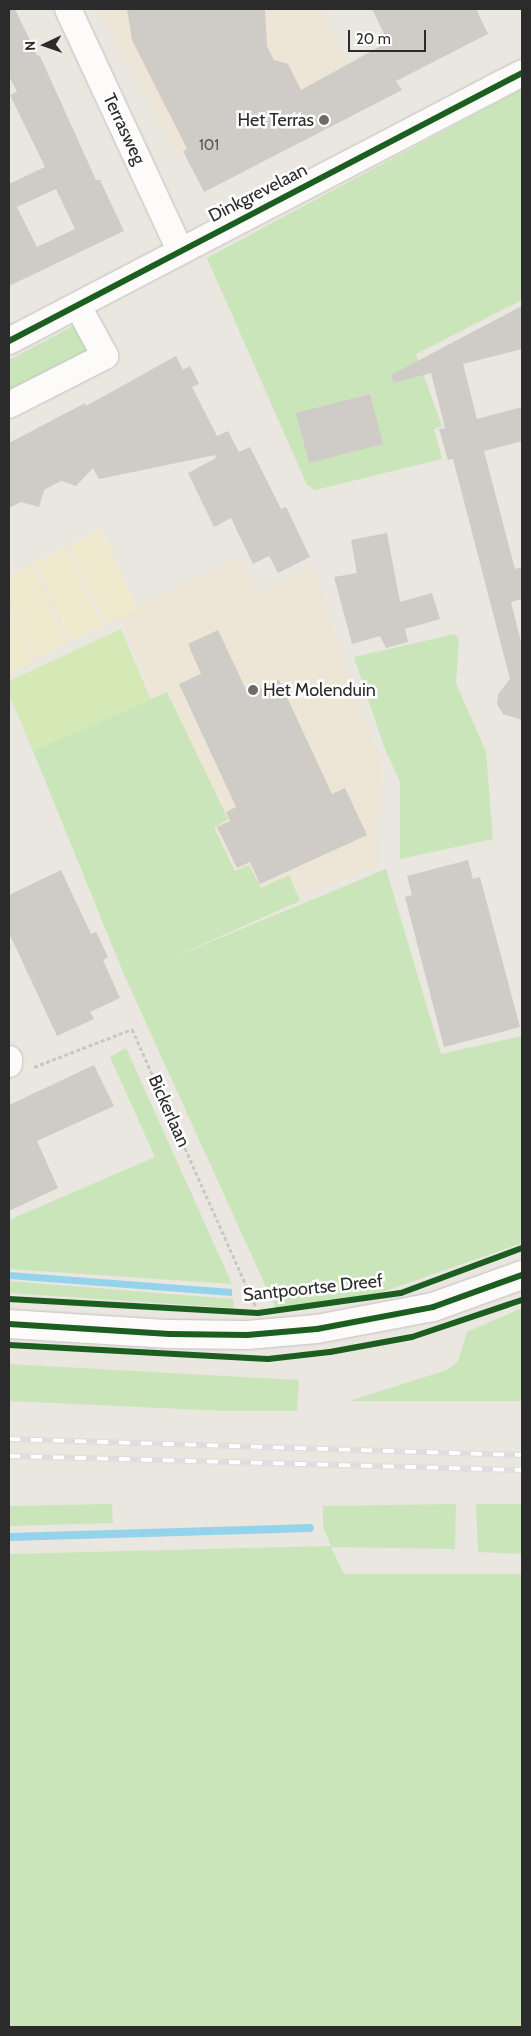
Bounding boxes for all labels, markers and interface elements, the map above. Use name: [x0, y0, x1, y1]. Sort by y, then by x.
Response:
north arrow: [20, 20, 70, 70]
scale bar: [351, 20, 428, 52]
text: 20 m: [356, 30, 391, 48]
text: N: [21, 40, 39, 51]
street label: Terrasweg: [98, 90, 150, 168]
place label: Het Terras: [237, 109, 314, 131]
marker: Het Terras: [318, 114, 330, 126]
house number: 101: [199, 137, 219, 155]
street label: Dinkgrevelaan: [205, 159, 311, 227]
place label: Het Molenduin: [263, 679, 376, 701]
marker: Het Molenduin: [247, 684, 259, 696]
street label: Bickerlaan: [144, 1072, 194, 1150]
street label: Santpoortse Dreef: [242, 1270, 384, 1306]

